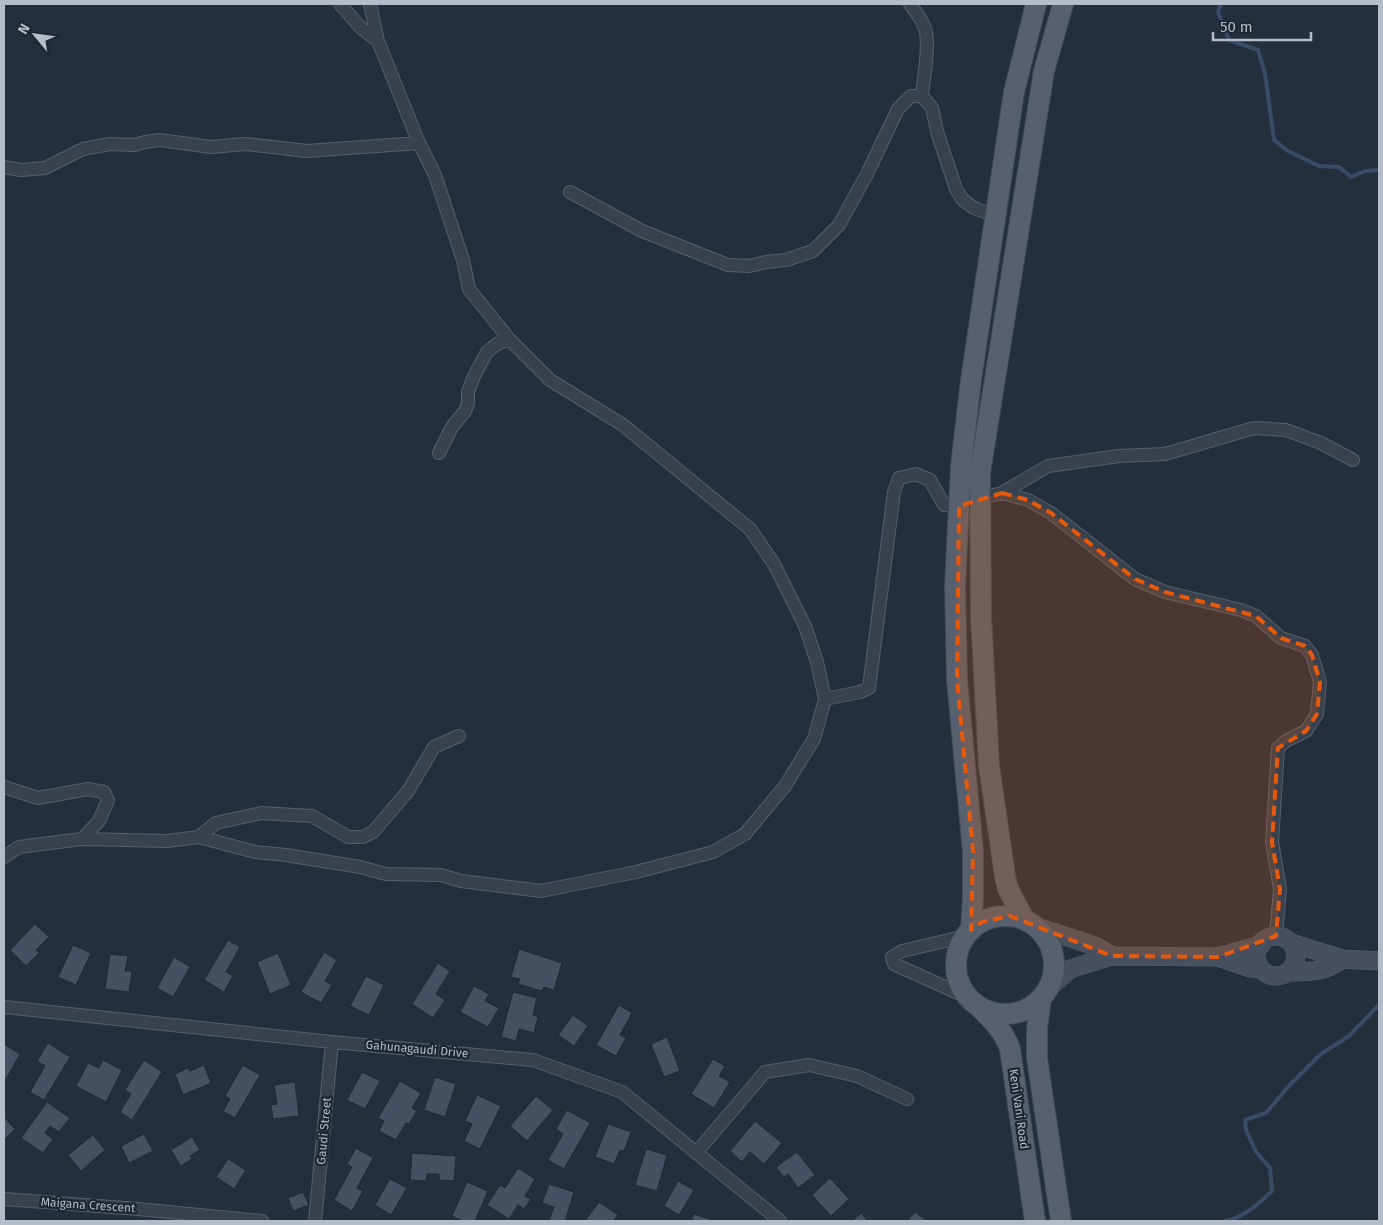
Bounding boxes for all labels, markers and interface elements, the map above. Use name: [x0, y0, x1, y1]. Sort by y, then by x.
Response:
north arrow: [10, 10, 60, 60]
scale bar: [1213, 10, 1310, 42]
text: 50 m: [1220, 18, 1253, 36]
text: N: [14, 21, 34, 37]
street label: Gahunagaudi Drive: [365, 1038, 469, 1060]
street label: Keni Vani Road: [1006, 1068, 1032, 1150]
street label: Gaudi Street: [314, 1096, 334, 1165]
street label: Maigana Crescent: [40, 1195, 136, 1215]

